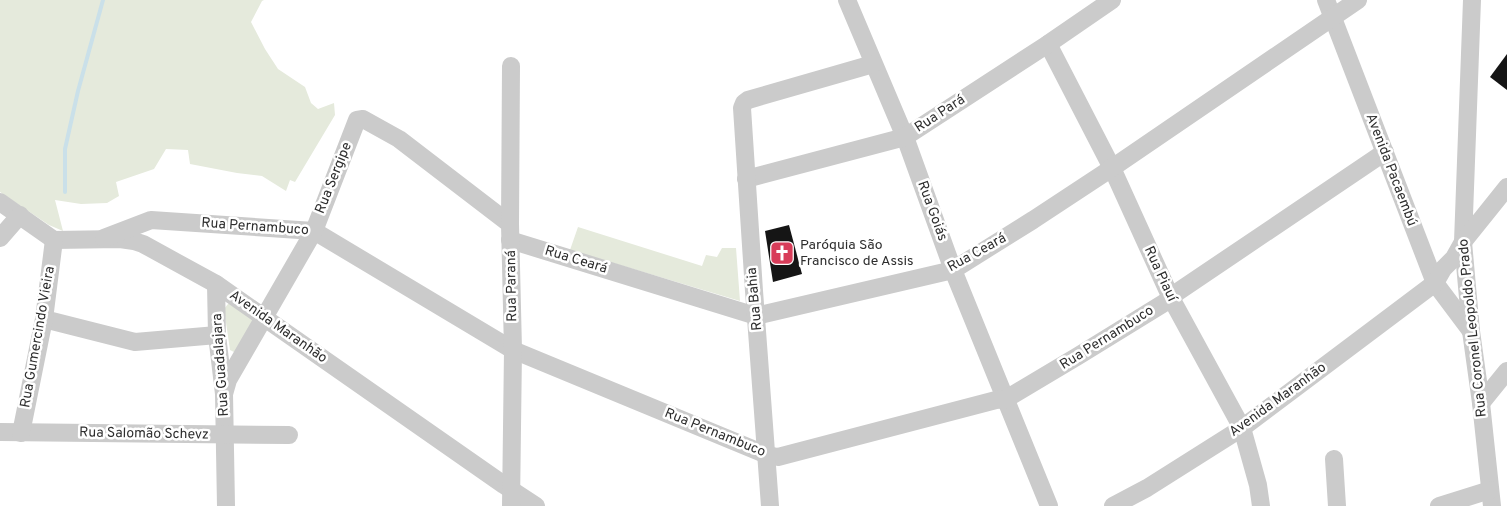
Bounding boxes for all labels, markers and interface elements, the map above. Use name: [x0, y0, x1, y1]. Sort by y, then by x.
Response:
street label: Rua Pará: [912, 91, 968, 137]
street label: Avenida Pacaembú: [1362, 111, 1420, 229]
street label: Rua Sergipe: [312, 140, 356, 216]
street label: Rua Goiás: [913, 179, 951, 243]
street label: Rua Pernambuco: [201, 215, 309, 239]
street label: Rua Ceará: [945, 230, 1009, 276]
place label: Paróquia São Francisco de Assis: [800, 237, 914, 270]
street label: Rua Coronel Leopoldo Prado: [1455, 238, 1491, 418]
church icon: Paróquia São Francisco de Assis: [769, 240, 795, 266]
street label: Rua Ceará: [543, 242, 609, 278]
street label: Rua Piauí: [1140, 244, 1181, 306]
street label: Rua Paraná: [503, 250, 521, 322]
street label: Rua Gumercindo Vieira: [17, 265, 59, 409]
street label: Rua Bahia: [744, 267, 766, 331]
street label: Avenida Maranhão: [226, 287, 330, 367]
street label: Rua Pernambuco: [1057, 302, 1157, 374]
street label: Rua Guadalajara: [209, 313, 233, 417]
street label: Avenida Maranhão: [1226, 359, 1330, 441]
street label: Rua Pernambuco: [662, 405, 768, 461]
street label: Rua Salomão Schevz: [79, 424, 209, 444]

